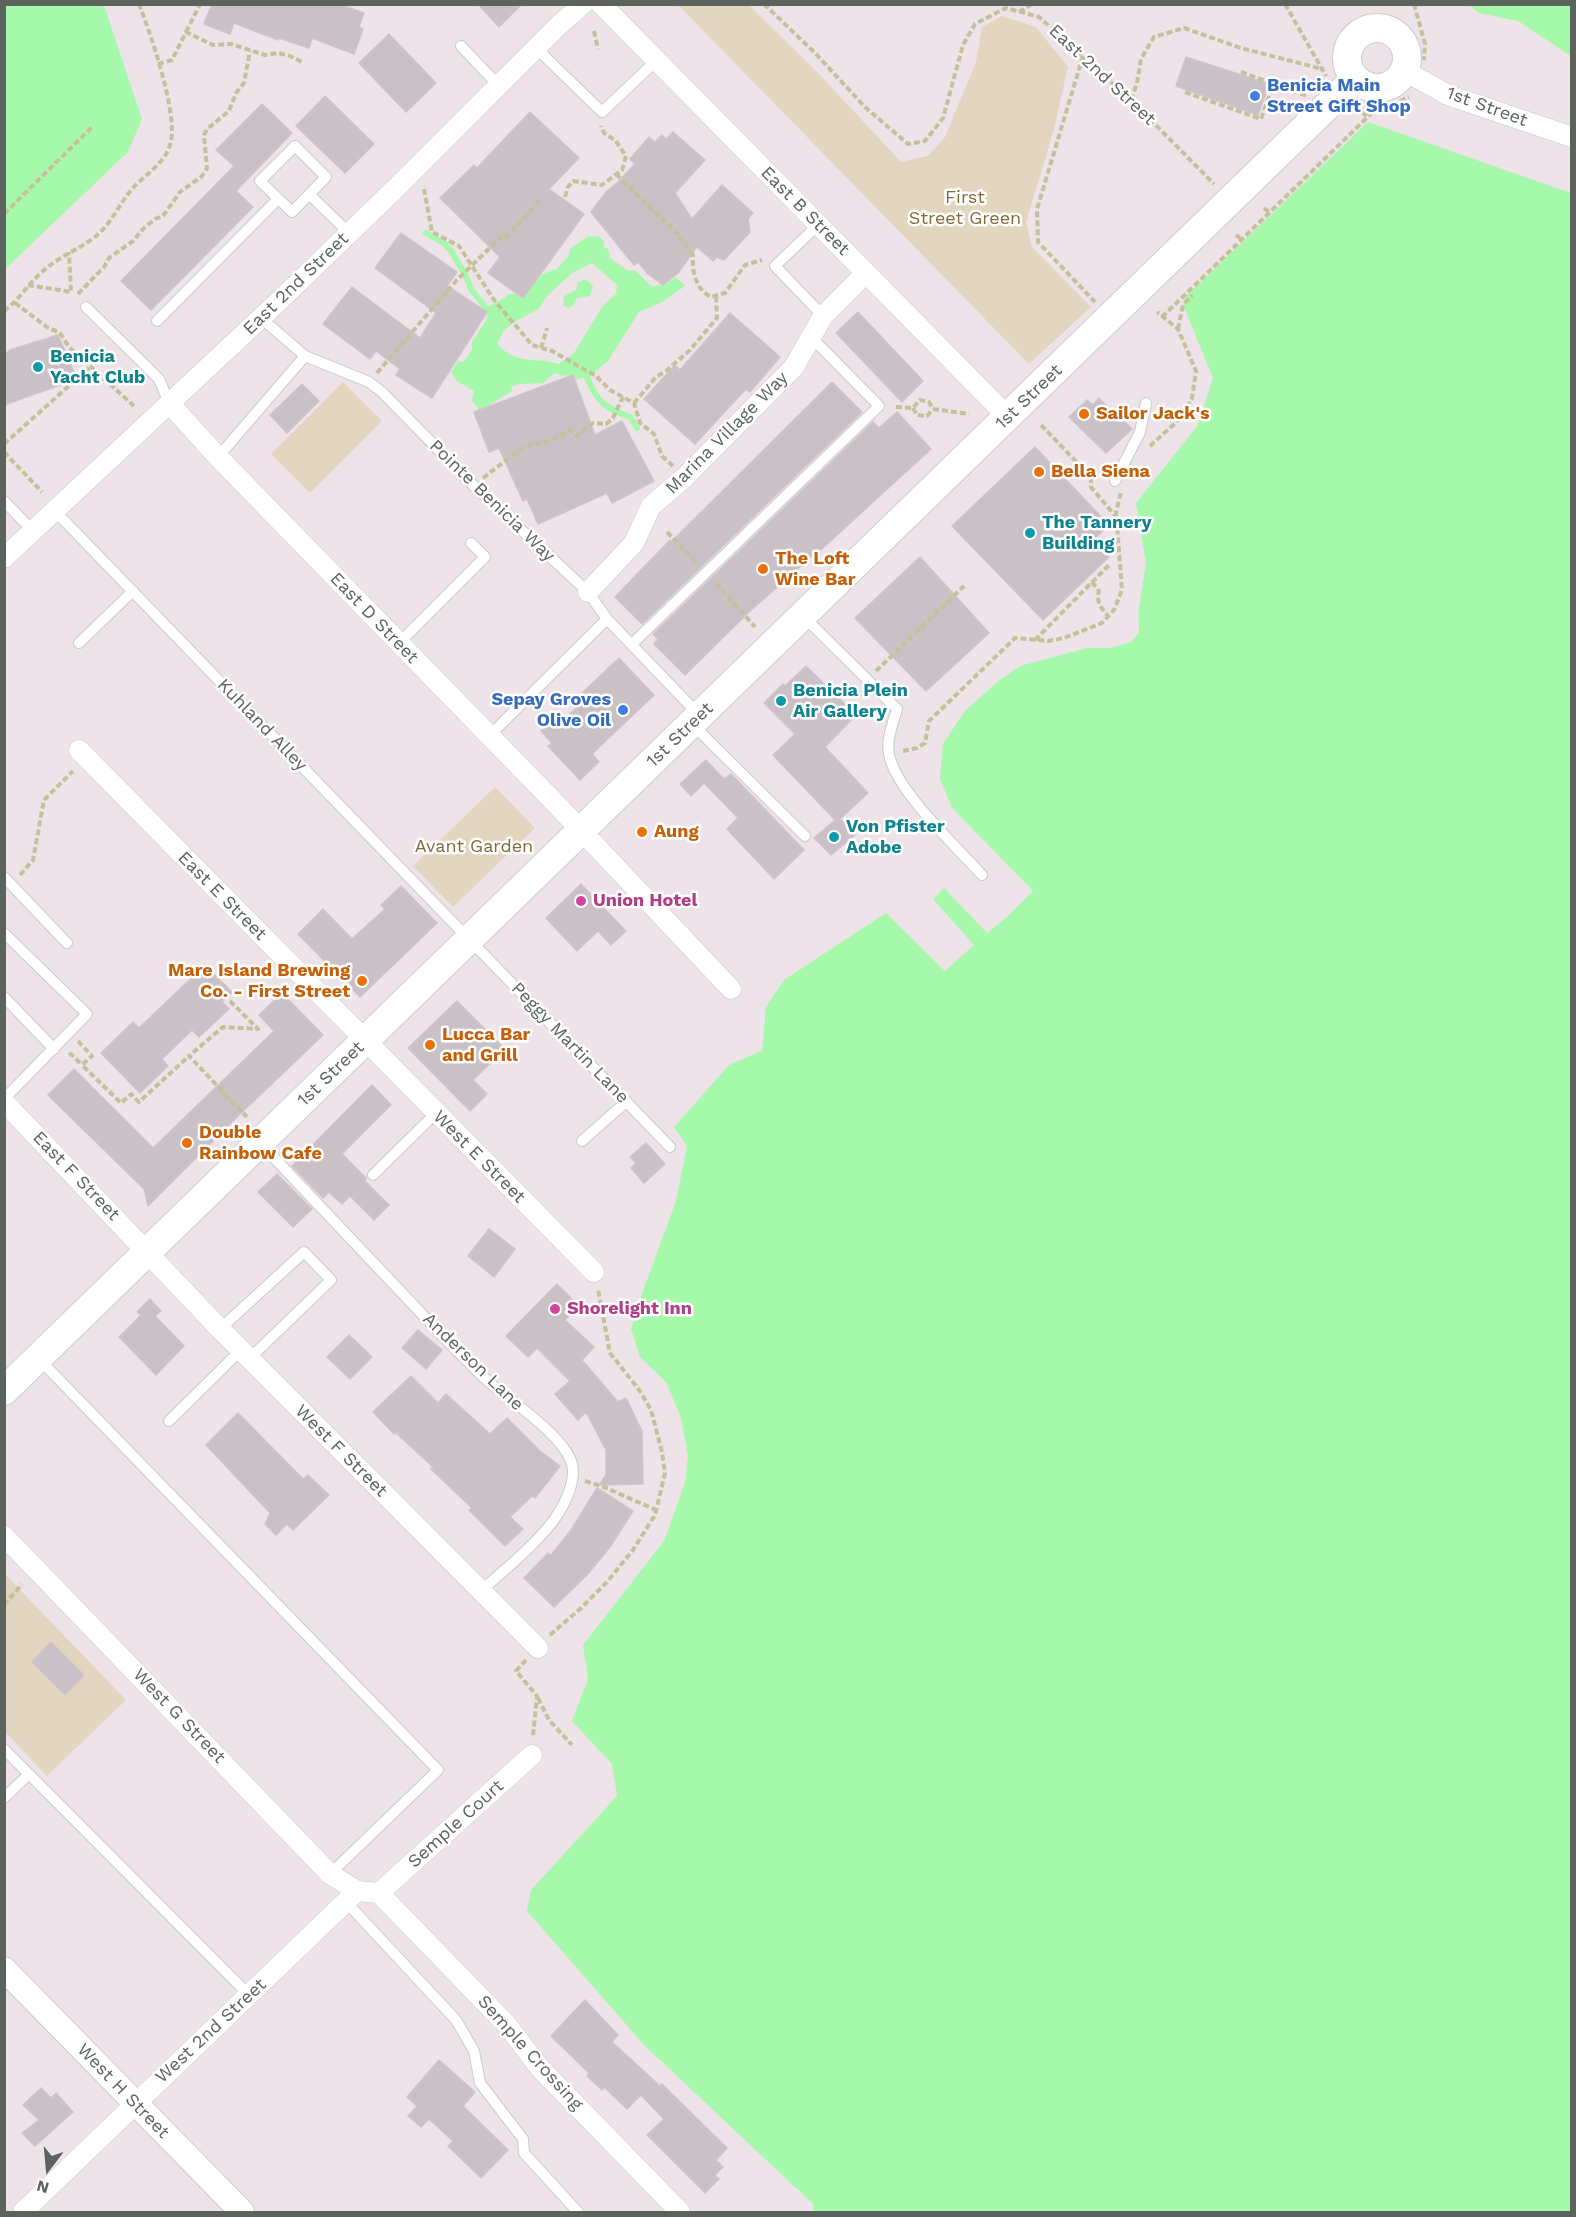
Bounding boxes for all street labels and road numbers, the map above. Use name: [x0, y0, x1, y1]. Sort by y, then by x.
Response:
street label: East 2nd Street: [1044, 20, 1160, 130]
street label: 1st Street: [1444, 82, 1530, 132]
street label: East B Street: [756, 162, 854, 260]
street label: East 2nd Street: [239, 228, 353, 340]
street label: 1st Street: [991, 360, 1067, 434]
street label: Marina Village Way: [661, 367, 793, 499]
street label: Pointe Benicia Way: [425, 435, 559, 567]
street label: East D Street: [325, 568, 423, 668]
street label: Kuhland Alley: [213, 674, 311, 776]
street label: 1st Street: [642, 698, 718, 772]
street label: East E Street: [173, 847, 271, 945]
street label: Peggy Martin Lane: [507, 978, 633, 1108]
street label: 1st Street: [293, 1037, 369, 1111]
street label: West E Street: [428, 1106, 530, 1208]
street label: East F Street: [28, 1127, 124, 1225]
street label: Anderson Lane: [418, 1308, 528, 1416]
street label: West F Street: [290, 1400, 392, 1502]
street label: West G Street: [128, 1664, 230, 1768]
street label: Semple Court: [404, 1775, 508, 1873]
street label: West 2nd Street: [151, 1974, 271, 2088]
street label: Semple Crossing: [473, 1991, 587, 2115]
street label: West H Street: [72, 2039, 174, 2143]

